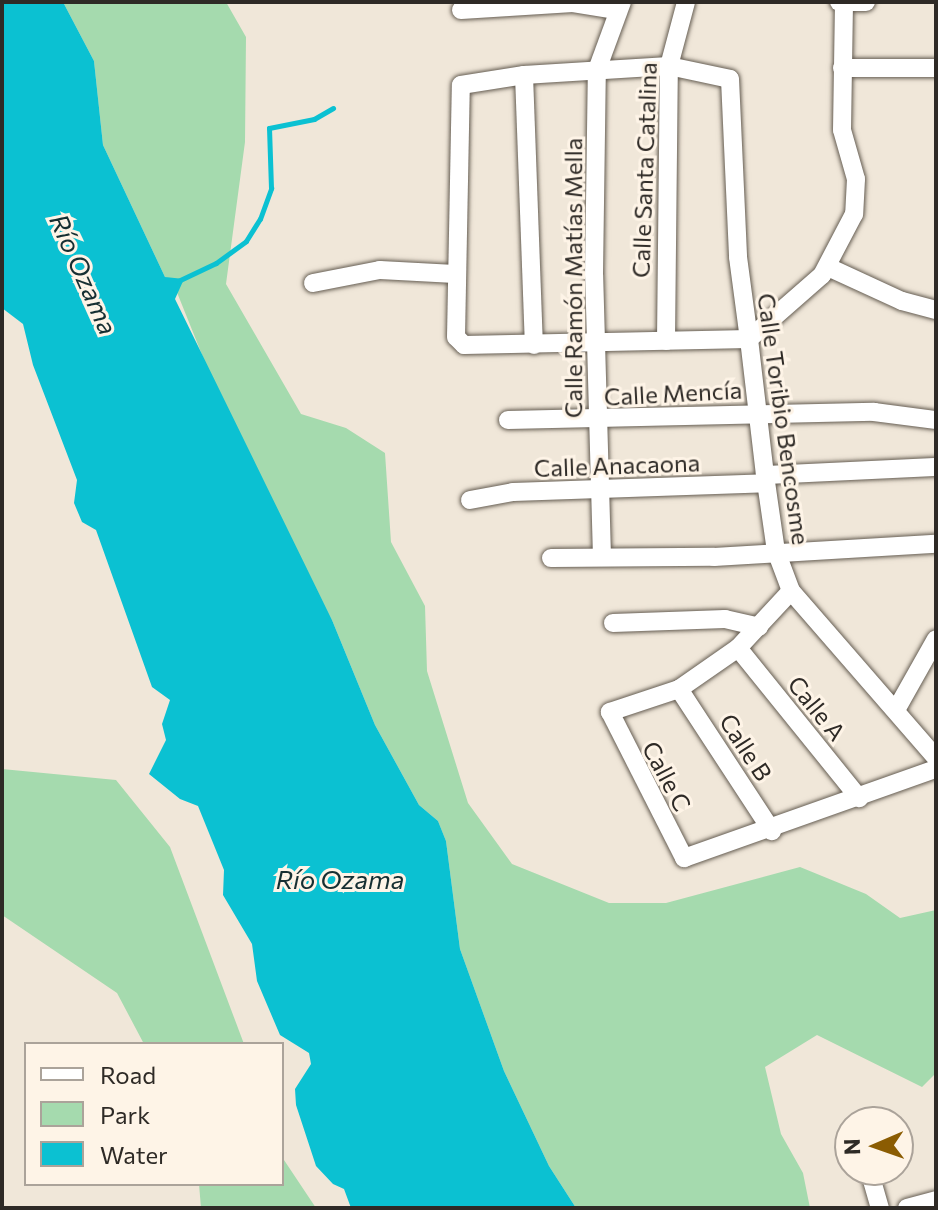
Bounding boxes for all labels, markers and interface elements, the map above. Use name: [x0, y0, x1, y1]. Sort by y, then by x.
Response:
street label: Calle Santa Catalina: [626, 62, 662, 278]
street label: Calle Ramón Matías Mella: [559, 138, 587, 418]
water label: Río Ozama: [44, 209, 124, 339]
street label: Calle Toribio Bencosme: [752, 291, 816, 547]
street label: Calle Mencía: [603, 375, 743, 411]
street label: Calle Anacaona: [533, 448, 701, 482]
street label: Calle A: [782, 670, 852, 746]
street label: Calle B: [714, 708, 778, 786]
street label: Calle C: [637, 736, 697, 816]
water label: Río Ozama: [276, 863, 404, 895]
legend: [24, 1042, 284, 1186]
text: Road: [100, 1060, 156, 1089]
text: Park: [100, 1100, 150, 1129]
north arrow: [834, 1106, 914, 1186]
text: N: [838, 1138, 865, 1156]
text: Water: [100, 1140, 168, 1169]

